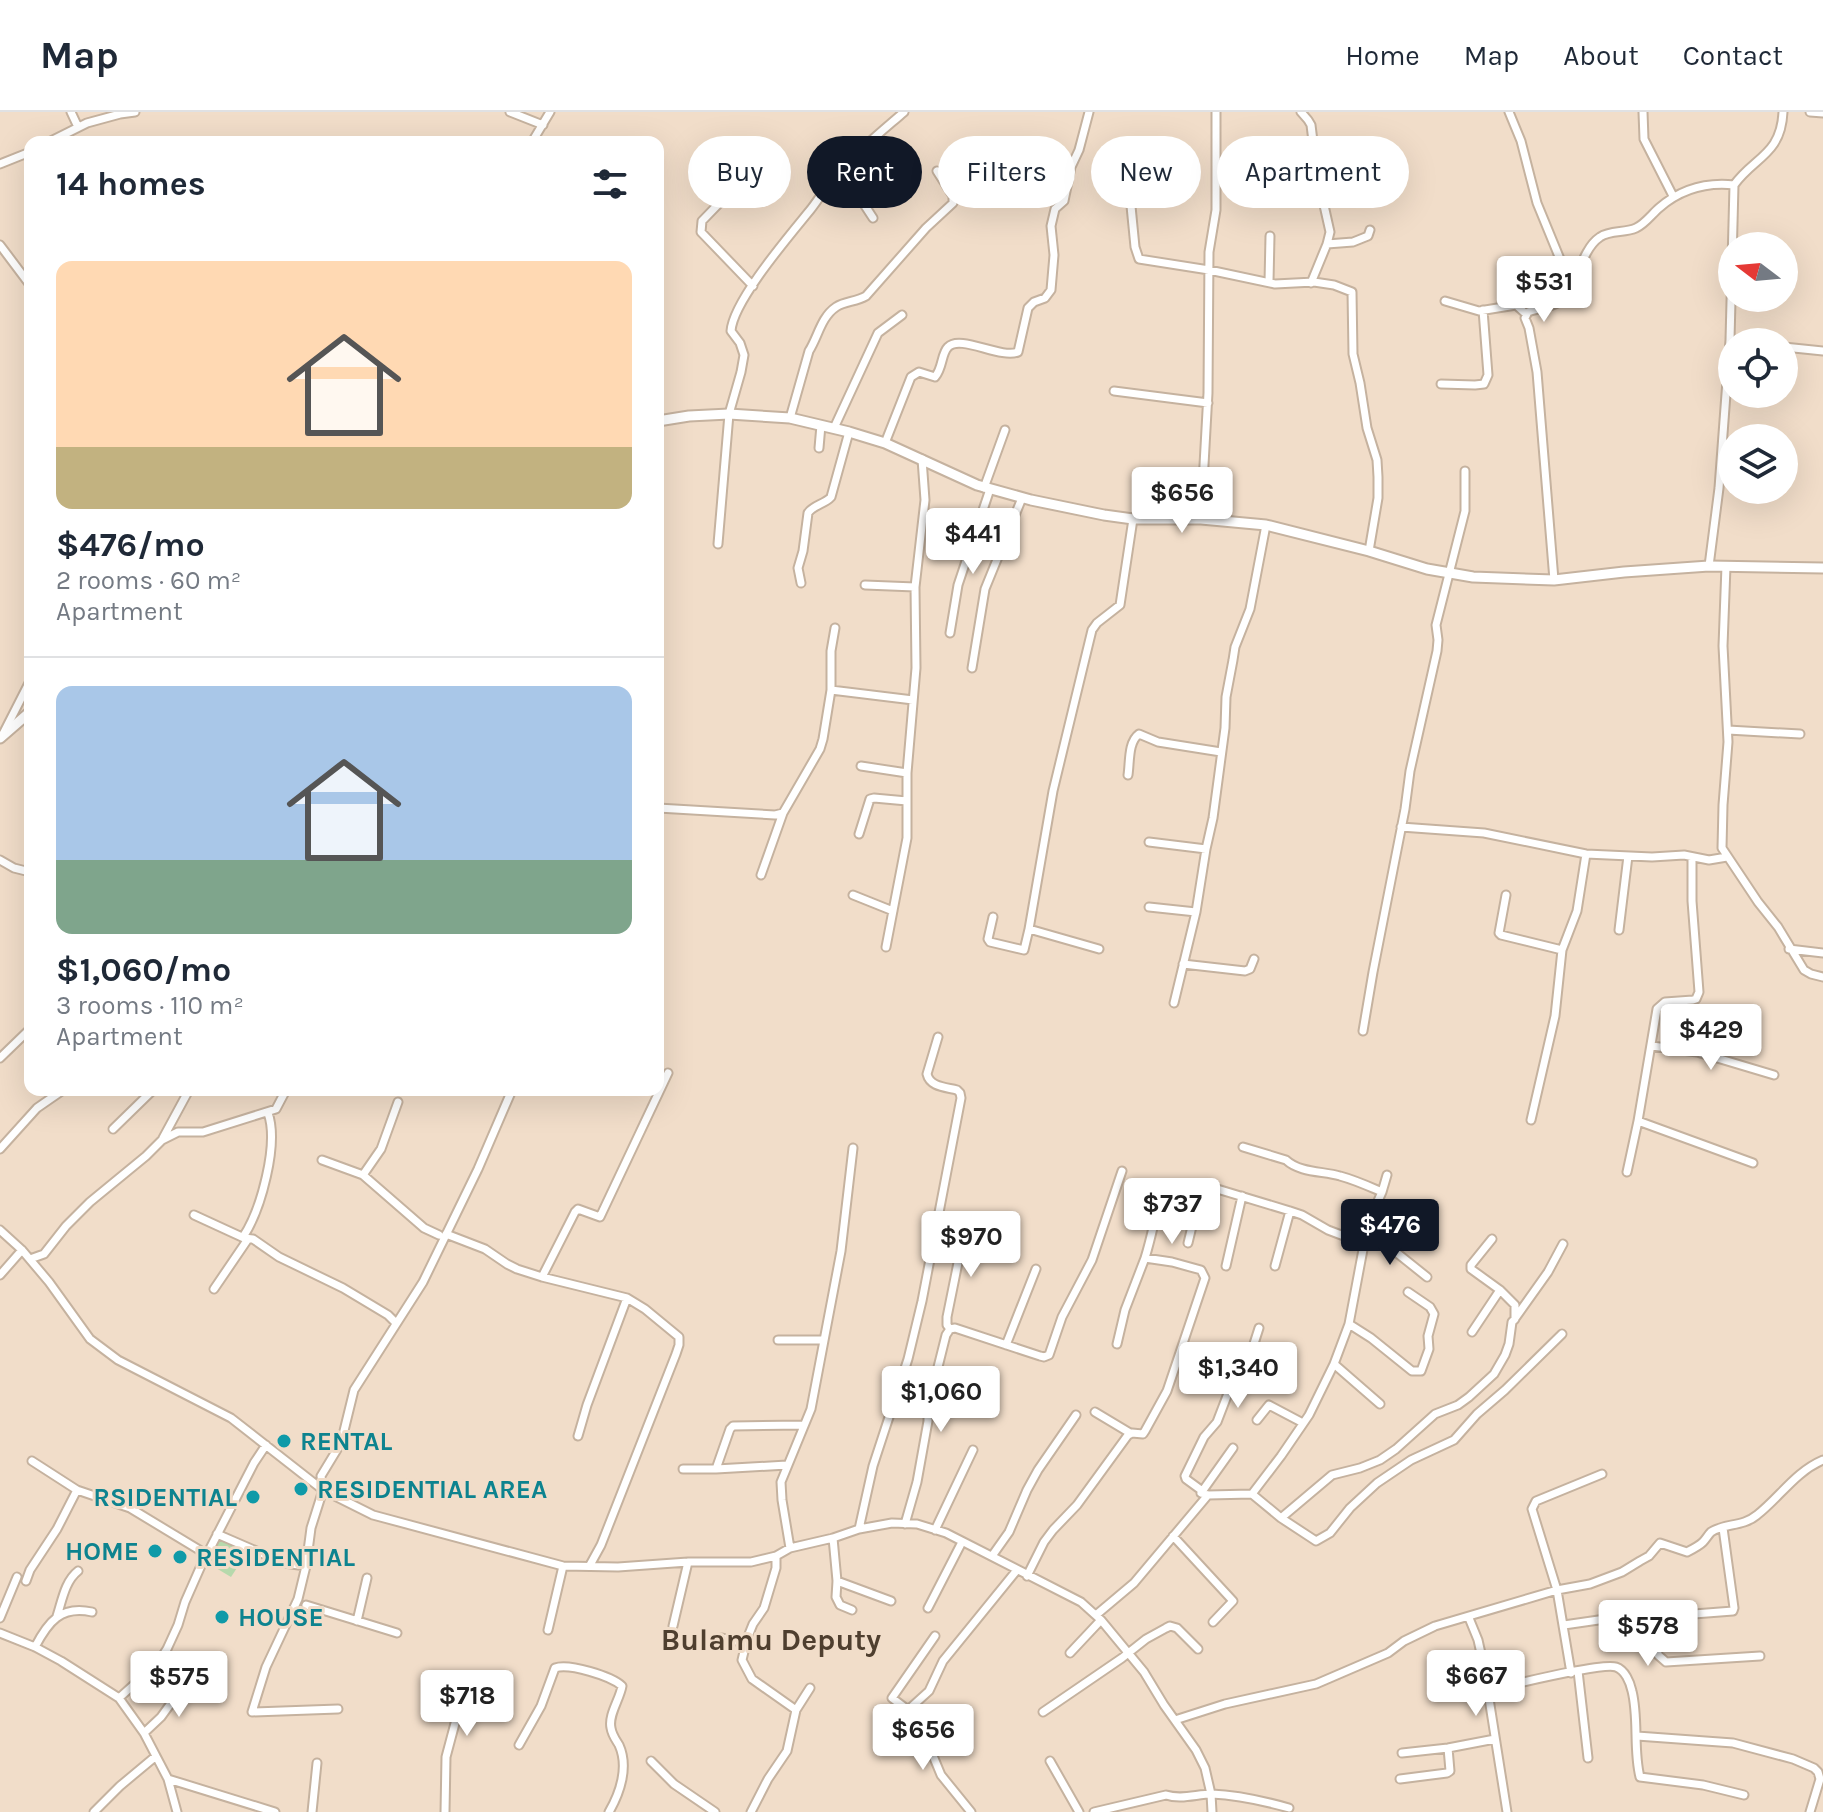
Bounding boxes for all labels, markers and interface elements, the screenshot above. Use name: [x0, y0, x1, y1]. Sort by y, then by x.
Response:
text: Map: [40, 33, 119, 78]
text: Home: [1345, 39, 1420, 72]
text: Map: [1464, 39, 1519, 72]
text: About: [1563, 39, 1639, 72]
text: Contact: [1683, 39, 1783, 72]
chip: Buy: [688, 136, 791, 208]
chip: Rent: [807, 136, 922, 208]
chip: Filters: [938, 136, 1075, 208]
chip: New: [1091, 136, 1201, 208]
chip: Apartment: [1217, 136, 1409, 208]
icon: filters: [588, 162, 632, 206]
text: 14 homes: [56, 164, 206, 204]
north arrow: [1718, 232, 1798, 312]
map controls: [1718, 232, 1798, 504]
pin: $531: [1497, 256, 1591, 324]
text: $531: [1515, 266, 1573, 297]
icon: home: [272, 313, 416, 457]
button: locate: [1718, 328, 1798, 408]
button: layers: [1718, 424, 1798, 504]
pin: $656: [1135, 467, 1229, 535]
text: $656: [1150, 477, 1214, 508]
pin: $441: [926, 508, 1020, 576]
text: $441: [944, 518, 1002, 549]
text: $476/mo: [56, 525, 205, 565]
text: 2 rooms · 60 m²: [56, 565, 241, 596]
text: Apartment: [56, 596, 183, 627]
icon: home: [272, 738, 416, 882]
text: $1,060/mo: [56, 950, 231, 990]
text: 3 rooms · 110 m²: [56, 990, 244, 1021]
pin: $429: [1664, 1004, 1758, 1072]
text: $429: [1679, 1014, 1743, 1045]
text: Apartment: [56, 1021, 183, 1052]
pin: $737: [1125, 1178, 1219, 1246]
text: $737: [1142, 1188, 1202, 1219]
pin: $476: [1343, 1199, 1437, 1267]
text: $476: [1359, 1209, 1421, 1240]
pin: $970: [924, 1211, 1018, 1279]
text: $970: [939, 1221, 1003, 1252]
pin: $1,340: [1173, 1342, 1303, 1410]
text: $1,340: [1197, 1352, 1279, 1383]
pin: $1,060: [876, 1366, 1006, 1434]
text: $1,060: [900, 1376, 982, 1407]
place label: RENTAL: [300, 1426, 393, 1457]
marker: RENTAL: [275, 1432, 293, 1450]
place label: RESIDENTIAL AREA: [317, 1474, 547, 1505]
marker: RESIDENTIAL AREA: [292, 1480, 310, 1498]
place label: RSIDENTIAL: [93, 1482, 237, 1513]
marker: RSIDENTIAL: [244, 1488, 262, 1506]
place label: HOME: [65, 1536, 139, 1567]
marker: HOME: [146, 1542, 164, 1560]
place label: RESIDENTIAL: [196, 1542, 355, 1573]
marker: RESIDENTIAL: [171, 1548, 189, 1566]
pin: $578: [1601, 1600, 1695, 1668]
place label: HOUSE: [238, 1602, 324, 1633]
marker: HOUSE: [213, 1608, 231, 1626]
text: $578: [1617, 1610, 1679, 1641]
district label: Bulamu Deputy: [661, 1622, 881, 1658]
pin: $667: [1429, 1650, 1523, 1718]
pin: $575: [132, 1651, 226, 1719]
text: $667: [1445, 1660, 1507, 1691]
text: $575: [148, 1661, 210, 1692]
pin: $718: [420, 1670, 514, 1738]
text: $718: [439, 1680, 495, 1711]
pin: $656: [876, 1704, 970, 1772]
text: $656: [891, 1714, 955, 1745]

